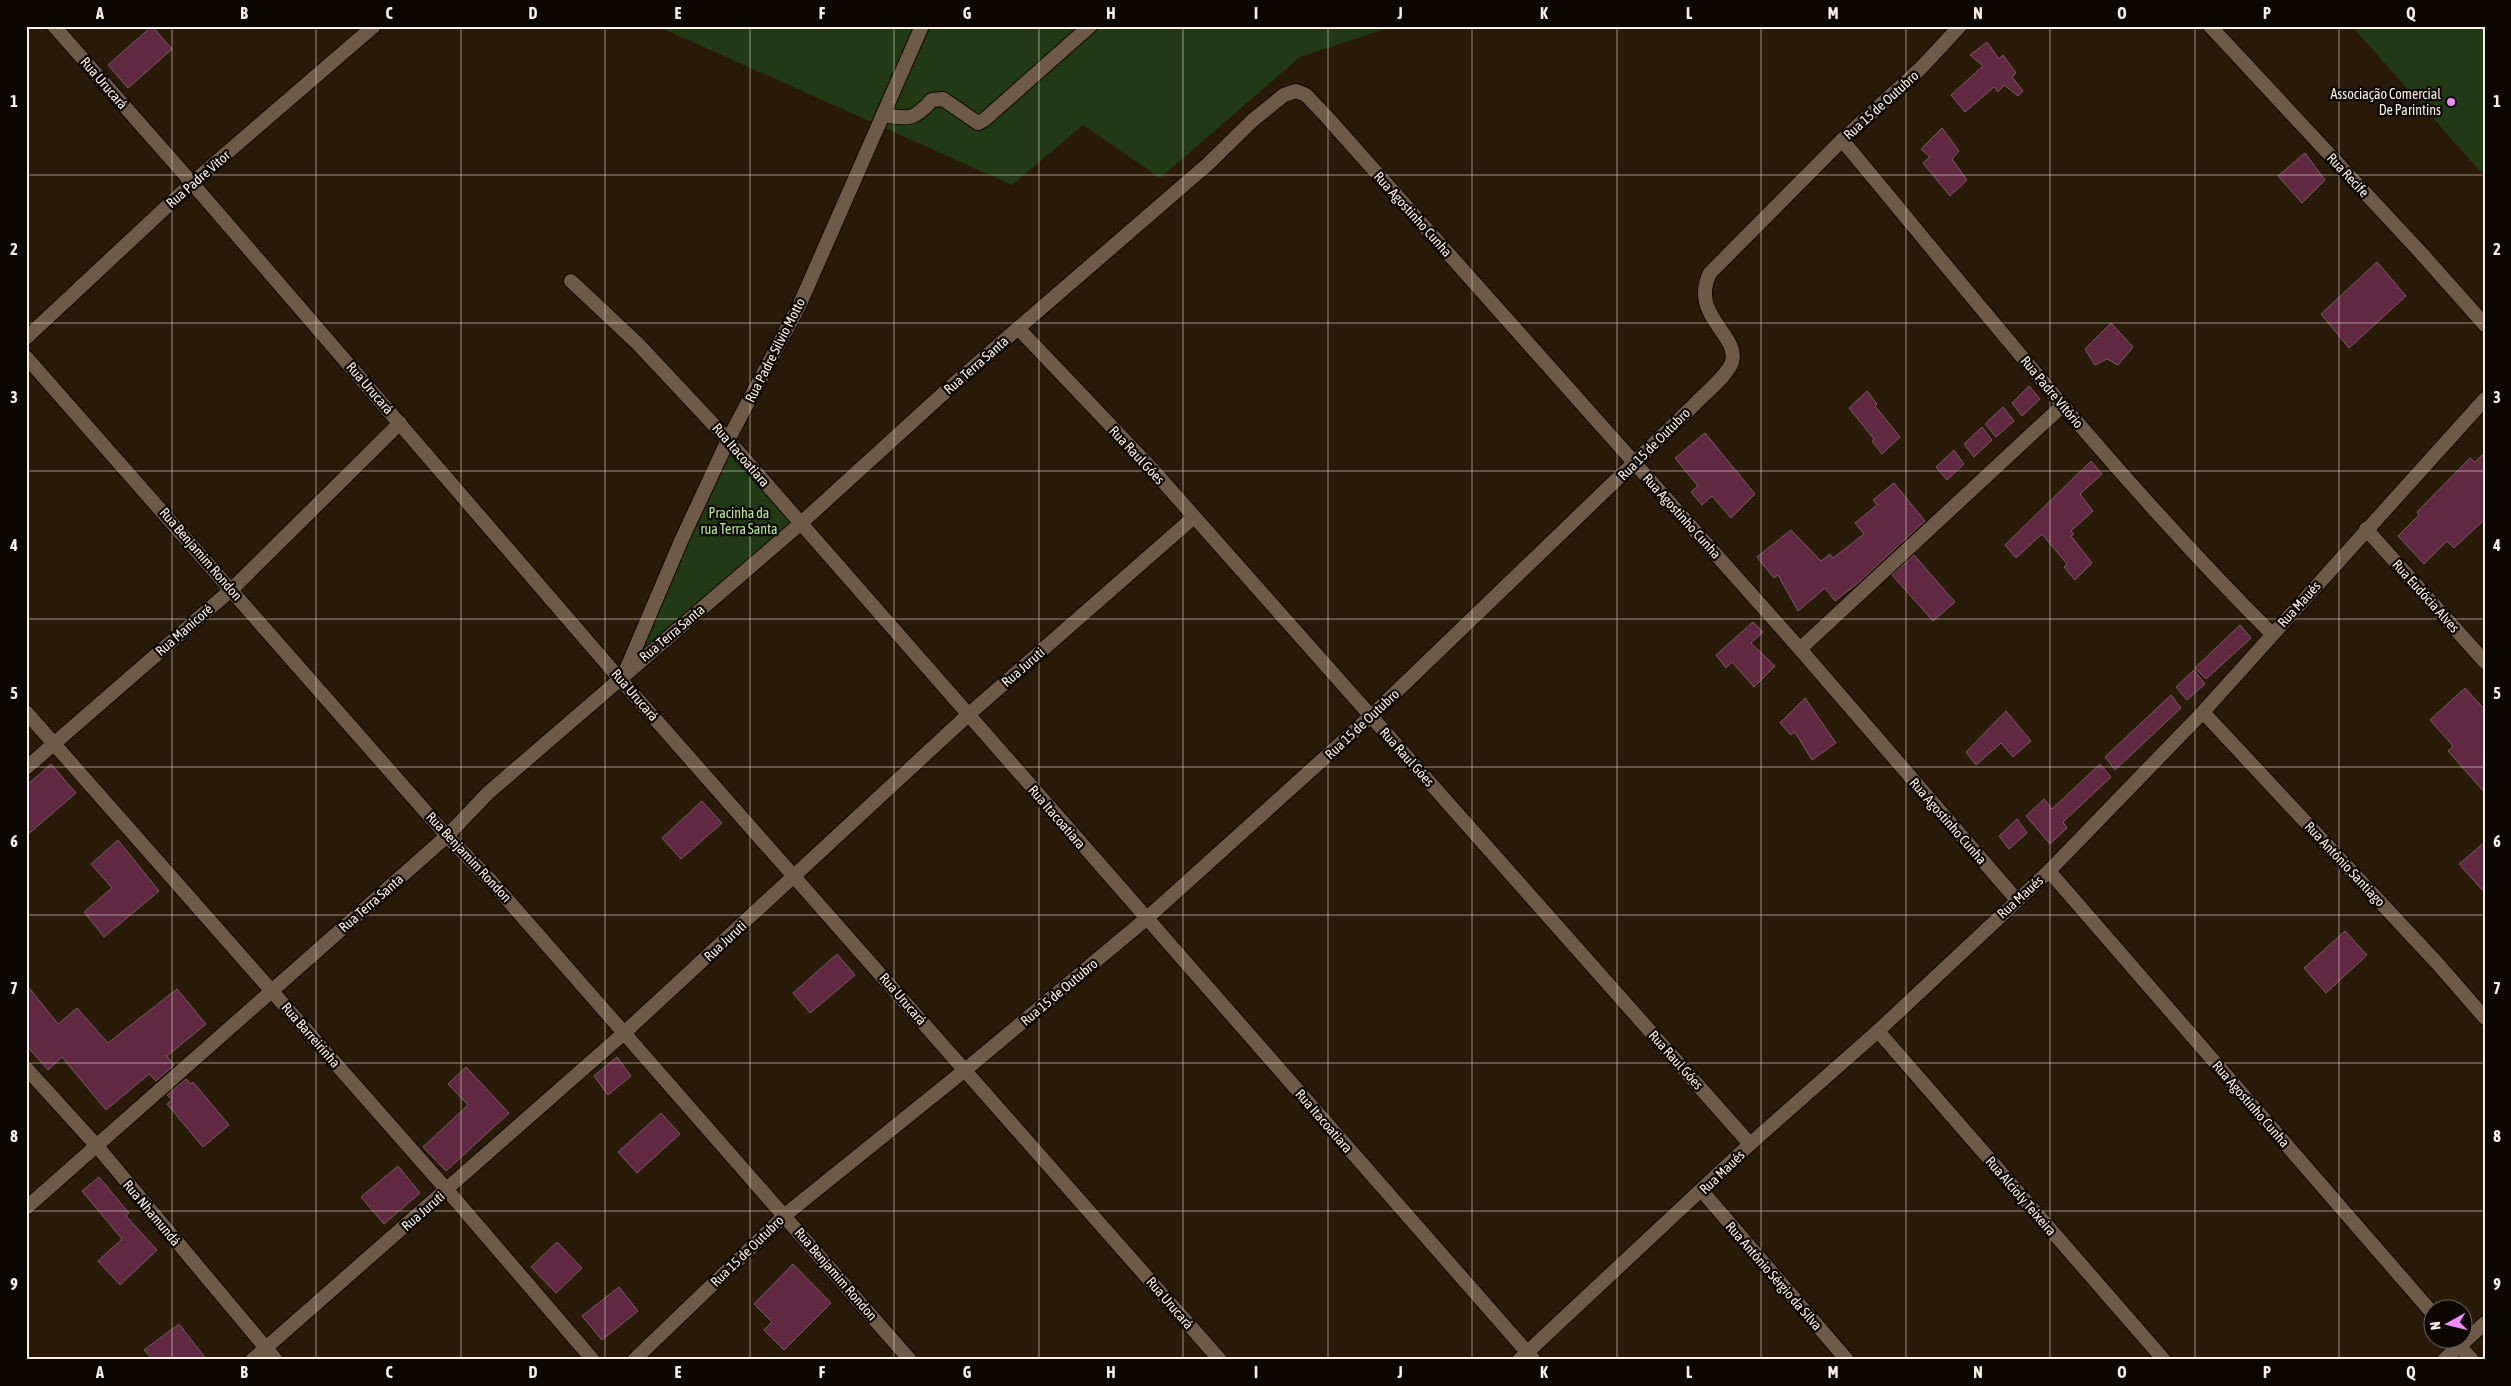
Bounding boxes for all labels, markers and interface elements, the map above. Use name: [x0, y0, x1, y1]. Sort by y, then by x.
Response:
text: A: [95, 4, 104, 22]
text: B: [240, 4, 248, 22]
text: C: [385, 4, 393, 22]
text: D: [529, 4, 538, 22]
text: E: [675, 4, 682, 22]
text: F: [819, 4, 826, 22]
text: G: [963, 4, 972, 22]
text: H: [1106, 4, 1116, 22]
text: I: [1254, 4, 1258, 22]
text: J: [1396, 4, 1403, 22]
text: K: [1540, 4, 1548, 22]
text: L: [1686, 4, 1693, 22]
text: M: [1828, 4, 1838, 22]
text: N: [1973, 4, 1983, 22]
text: O: [2117, 4, 2127, 22]
text: P: [2263, 4, 2271, 22]
text: Q: [2406, 4, 2416, 22]
street label: Rua Urucará: [77, 54, 131, 112]
street label: Rua 15 de Outubro: [1840, 67, 1922, 143]
place label: Associação Comercial De Parintins: [2331, 86, 2441, 118]
text: 1: [10, 92, 18, 110]
text: 1: [2493, 92, 2501, 110]
marker: Associação Comercial De Parintins: [2445, 96, 2457, 108]
street label: Rua Padre Vitor: [163, 146, 234, 211]
street label: Rua Recife: [2324, 150, 2372, 200]
street label: Rua Agostinho Cunha: [1371, 168, 1455, 260]
text: 2: [10, 240, 18, 258]
text: 2: [2493, 240, 2501, 258]
street label: Rua Padre Silvio Motto: [742, 295, 808, 405]
street label: Rua Terra Santa: [941, 333, 1011, 397]
street label: Rua Padre Vitório: [2017, 353, 2087, 431]
street label: Rua Urucará: [343, 359, 397, 417]
text: 3: [10, 388, 18, 406]
text: 3: [2493, 388, 2501, 406]
street label: Rua 15 de Outubro: [1615, 405, 1693, 483]
street label: Rua Itacoatiara: [709, 420, 773, 490]
street label: Rua Raul Góes: [1106, 423, 1168, 487]
street label: Rua Agostinho Cunha: [1640, 470, 1724, 562]
street label: Rua Benjamim Rondon: [156, 504, 246, 604]
park label: Pracinha da rua Terra Santa: [700, 505, 778, 537]
text: 4: [9, 536, 18, 554]
text: 4: [2492, 536, 2501, 554]
street label: Rua Eudócia Alves: [2389, 556, 2463, 636]
street label: Rua Maués: [2274, 578, 2324, 630]
street label: Rua Manicoré: [152, 601, 216, 659]
street label: Rua Terra Santa: [636, 601, 708, 665]
street label: Rua Juruti: [998, 644, 1048, 690]
street label: Rua Urucará: [608, 666, 662, 724]
text: 5: [10, 684, 18, 702]
text: 5: [2493, 684, 2501, 702]
street label: Rua 15 de Outubro: [1322, 686, 1402, 762]
street label: Rua Raul Góes: [1377, 724, 1438, 790]
street label: Rua Agostinho Cunha: [1906, 775, 1990, 867]
street label: Rua Itacoatiara: [1025, 782, 1089, 852]
street label: Rua Benjamim Rondon: [423, 809, 515, 905]
street label: Rua Antônio Santiago: [2302, 818, 2388, 910]
text: 6: [10, 832, 18, 850]
text: 6: [2493, 832, 2501, 850]
street label: Rua Terra Santa: [336, 871, 406, 935]
street label: Rua Maués: [1994, 872, 2046, 922]
street label: Rua Juruti: [701, 918, 749, 964]
street label: Rua 15 de Outubro: [1017, 955, 1101, 1029]
street label: Rua Urucará: [876, 970, 930, 1028]
text: 7: [10, 979, 18, 997]
text: 7: [2493, 979, 2501, 997]
street label: Rua Barreirinha: [279, 999, 343, 1071]
street label: Rua Raul Góes: [1646, 1027, 1707, 1093]
street label: Rua Agostinho Cunha: [2209, 1058, 2293, 1150]
street label: Rua Itacoatiara: [1292, 1086, 1356, 1156]
text: 8: [10, 1127, 18, 1145]
text: 8: [2493, 1127, 2501, 1145]
street label: Rua Maués: [1696, 1147, 1748, 1197]
street label: Rua Alcioly Teixeira: [1982, 1153, 2060, 1239]
street label: Rua Nhamundá: [120, 1177, 184, 1249]
street label: Rua Juruti: [398, 1188, 448, 1234]
street label: Rua 15 de Outubro: [707, 1212, 787, 1290]
street label: Rua Antônio Sérgio da Silva: [1723, 1219, 1825, 1333]
street label: Rua Benjamim Rondon: [791, 1224, 881, 1324]
street label: Rua Urucará: [1143, 1274, 1197, 1332]
text: 9: [10, 1275, 18, 1293]
text: 9: [2493, 1275, 2501, 1293]
north arrow: [2424, 1298, 2474, 1348]
text: N: [2427, 1321, 2444, 1331]
text: A: [95, 1363, 104, 1381]
text: B: [240, 1363, 248, 1381]
text: C: [385, 1363, 393, 1381]
text: D: [529, 1363, 538, 1381]
text: E: [675, 1363, 682, 1381]
text: F: [819, 1363, 826, 1381]
text: G: [963, 1363, 972, 1381]
text: H: [1106, 1363, 1116, 1381]
text: I: [1254, 1363, 1258, 1381]
text: J: [1396, 1363, 1403, 1381]
text: K: [1540, 1363, 1548, 1381]
text: L: [1686, 1363, 1693, 1381]
text: M: [1828, 1363, 1838, 1381]
text: N: [1973, 1363, 1983, 1381]
text: O: [2117, 1363, 2127, 1381]
text: P: [2263, 1363, 2271, 1381]
text: Q: [2406, 1363, 2416, 1381]

